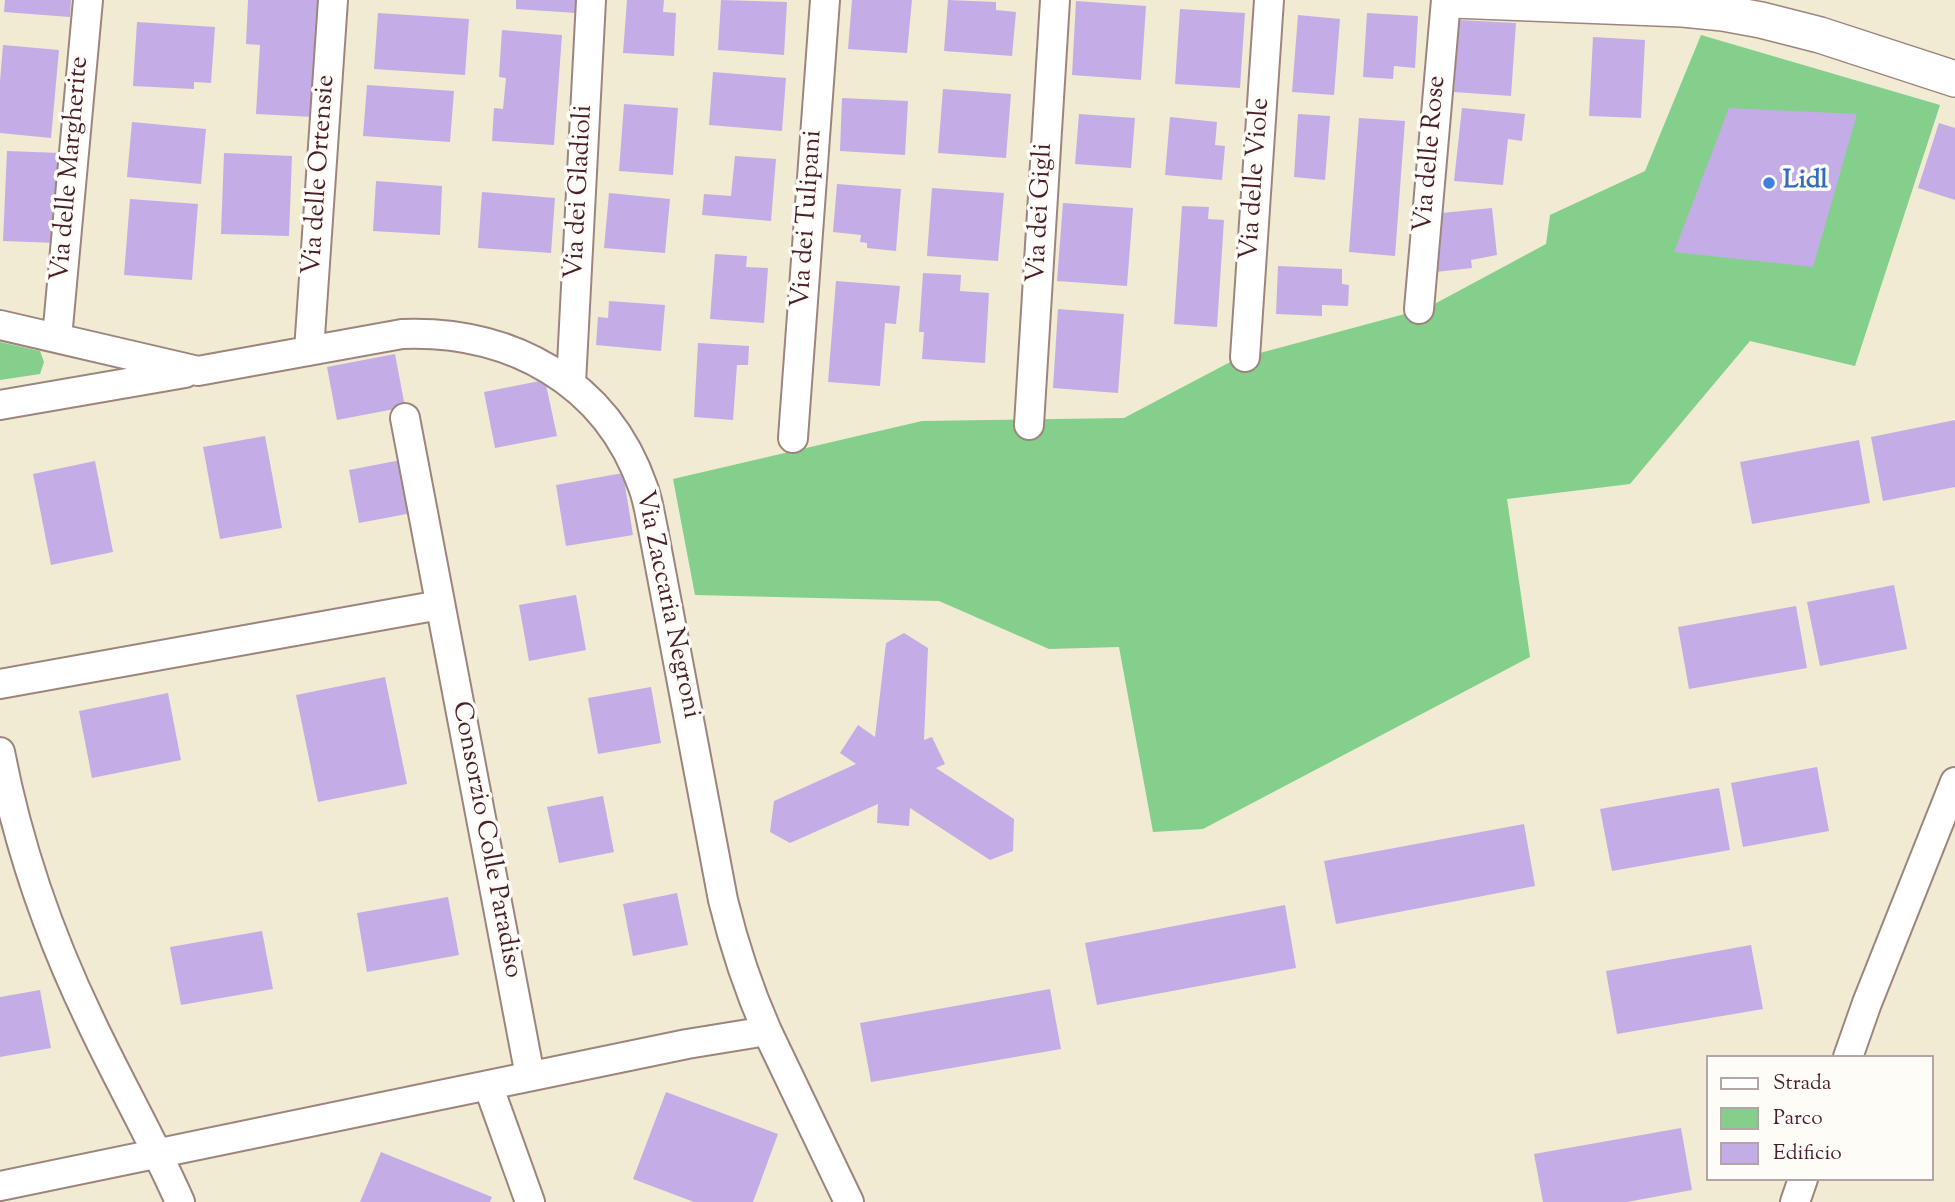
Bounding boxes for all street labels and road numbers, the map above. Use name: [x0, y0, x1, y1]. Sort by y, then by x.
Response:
street label: Via delle Margherite: [47, 55, 97, 283]
street label: Via delle Ortensie: [298, 74, 344, 276]
street label: Via delle Rose: [1410, 74, 1454, 234]
street label: Via delle Viole: [1236, 97, 1278, 261]
street label: Via dei Gladioli: [561, 104, 601, 280]
street label: Via dei Tulipani: [787, 129, 831, 309]
street label: Via dei Gigli: [1023, 142, 1061, 284]
street label: Via Zaccaria Negroni: [627, 488, 705, 722]
street label: Consorzio Colle Paradiso: [443, 699, 527, 981]

